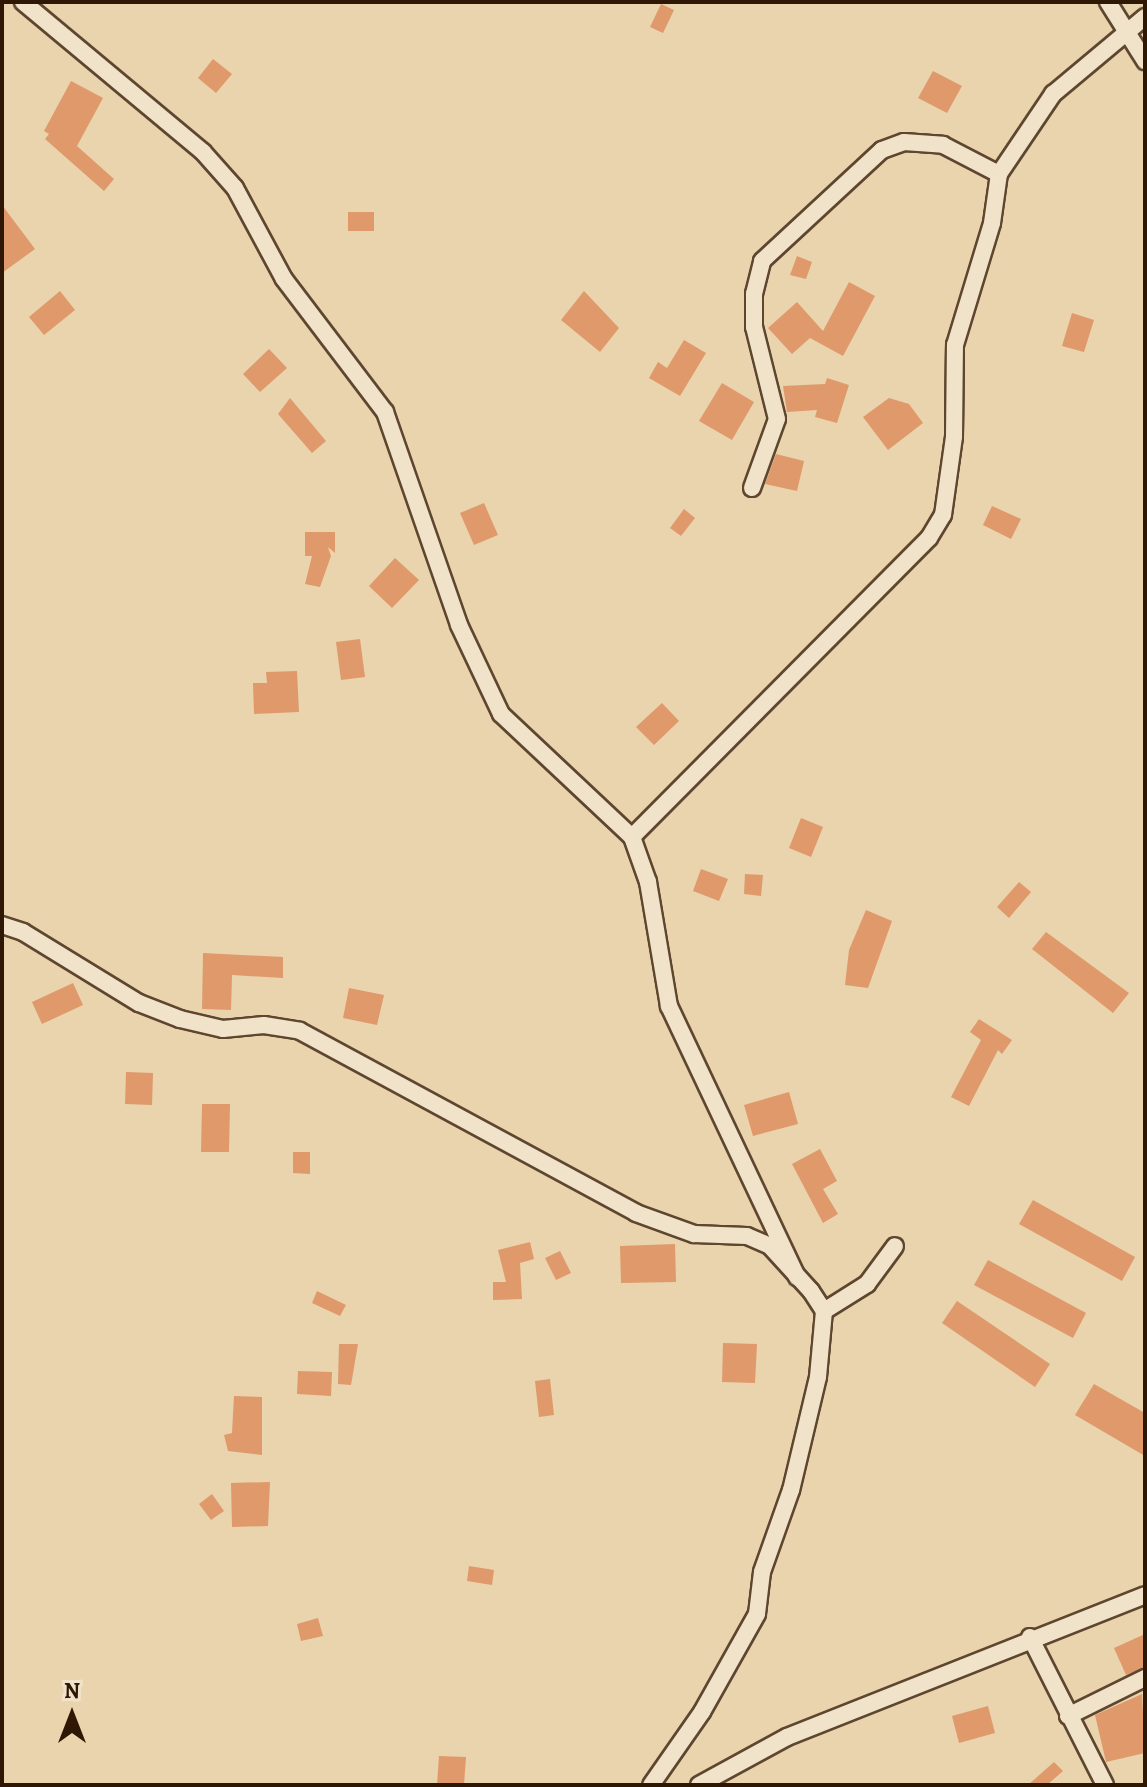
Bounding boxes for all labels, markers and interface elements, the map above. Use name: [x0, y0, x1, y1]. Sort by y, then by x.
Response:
north arrow: [32, 1675, 112, 1755]
text: N: [64, 1676, 80, 1706]

